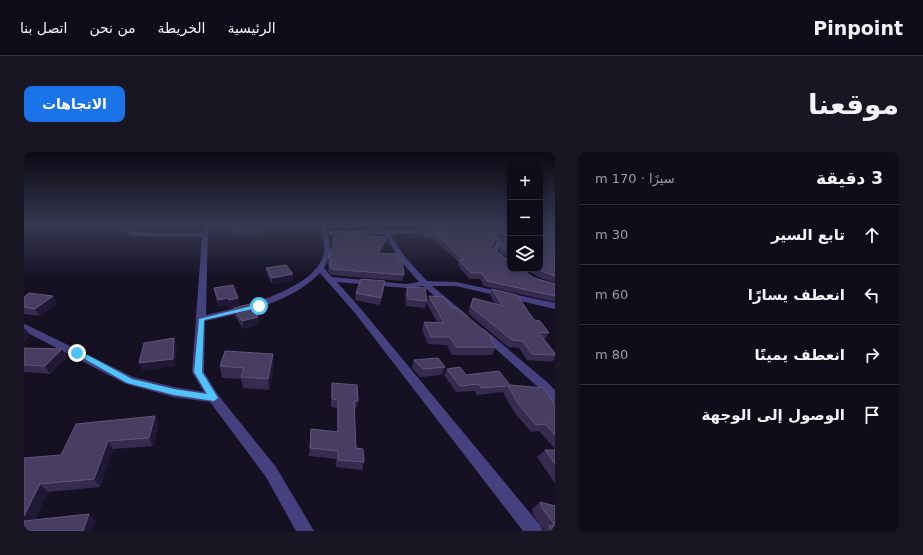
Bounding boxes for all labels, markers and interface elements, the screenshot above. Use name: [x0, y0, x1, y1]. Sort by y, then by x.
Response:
text: Pinpoint: [813, 17, 903, 39]
text: اتصل بنا: [20, 20, 67, 36]
text: من نحن: [89, 20, 136, 36]
text: الخريطة: [158, 20, 205, 36]
text: الرئيسية: [227, 20, 276, 36]
button: الاتجاهات: [24, 86, 125, 122]
text: موقعنا: [808, 88, 899, 121]
map controls: [507, 164, 543, 272]
button: +: [507, 164, 543, 200]
text: 3 دقيقة: [816, 168, 883, 188]
text: سيرًا · 170 m: [595, 171, 675, 186]
button: −: [507, 200, 543, 236]
icon: ahead: [861, 224, 883, 246]
text: تابع السير: [771, 226, 845, 244]
text: 30 m: [595, 227, 628, 242]
button: layers: [507, 236, 543, 272]
icon: left: [861, 284, 883, 306]
text: انعطف يسارًا: [748, 286, 845, 304]
text: 60 m: [595, 287, 628, 302]
route start: [250, 297, 268, 315]
route end: [68, 344, 86, 362]
icon: right: [861, 344, 883, 366]
text: انعطف يمينًا: [754, 346, 845, 364]
text: 80 m: [595, 347, 628, 362]
icon: arrive: [861, 404, 883, 426]
text: الوصول إلى الوجهة: [702, 406, 845, 424]

